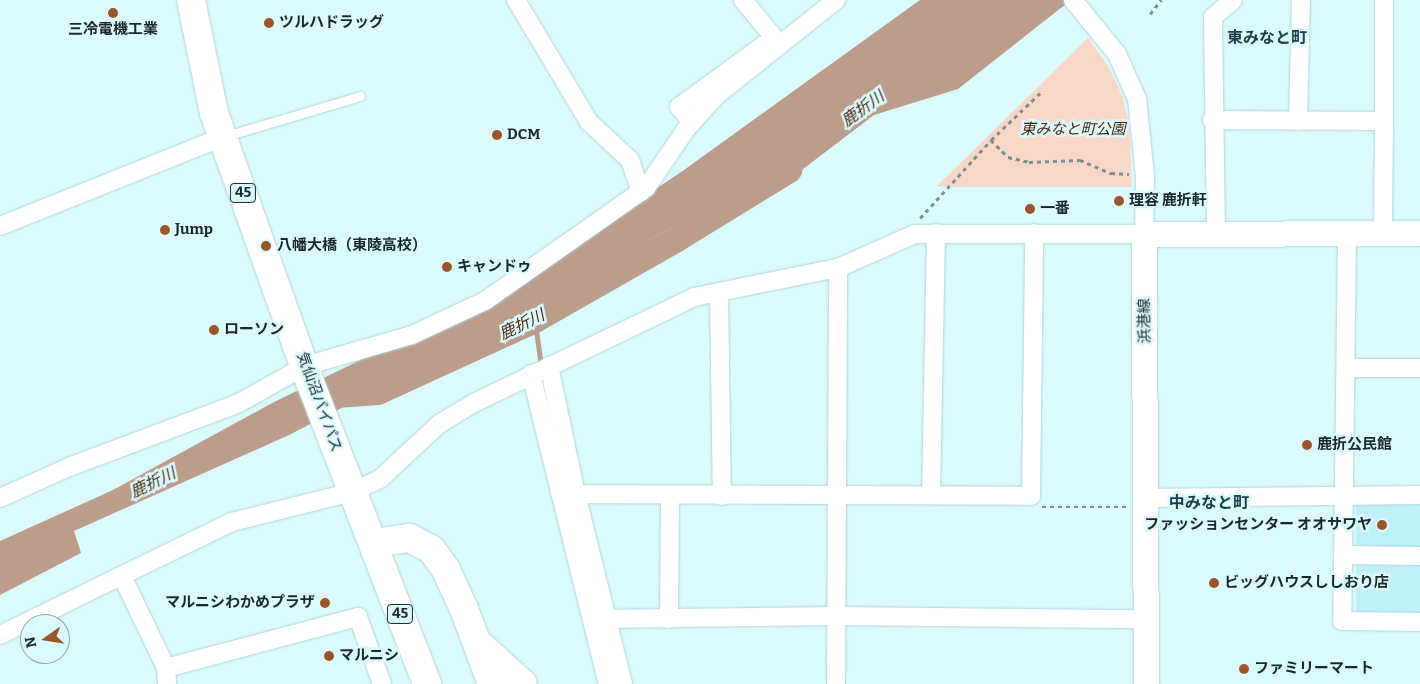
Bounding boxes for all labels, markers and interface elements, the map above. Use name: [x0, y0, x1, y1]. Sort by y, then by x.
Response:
marker: 三冷電機工業: [107, 7, 119, 19]
place label: ツルハドラッグ: [279, 14, 384, 32]
marker: ツルハドラッグ: [263, 17, 275, 29]
place label: 三冷電機工業: [68, 21, 158, 39]
district label: 東みなと町: [1227, 28, 1307, 48]
water label: 鹿折川: [838, 87, 888, 131]
park label: 東みなと町公園: [1021, 121, 1125, 139]
place label: DCM: [507, 126, 540, 144]
marker: DCM: [491, 129, 503, 141]
road number: 45: [229, 182, 257, 204]
place label: 理容 鹿折軒: [1129, 192, 1207, 210]
marker: 理容 鹿折軒: [1113, 195, 1125, 207]
place label: 一番: [1040, 200, 1070, 218]
marker: 一番: [1024, 203, 1036, 215]
place label: Jump: [175, 221, 213, 239]
marker: Jump: [159, 224, 171, 236]
place label: 八幡大橋（東陵高校）: [277, 237, 427, 255]
marker: 八幡大橋（東陵高校）: [259, 239, 273, 253]
place label: キャンドゥ: [457, 258, 532, 276]
marker: キャンドゥ: [441, 261, 453, 273]
street label: 浜港線: [1136, 298, 1154, 344]
water label: 鹿折川: [496, 306, 548, 344]
place label: ローソン: [224, 321, 284, 339]
marker: ローソン: [208, 324, 220, 336]
street label: 気仙沼バイパス: [293, 350, 345, 454]
place label: 鹿折公民館: [1317, 436, 1392, 454]
marker: 鹿折公民館: [1301, 439, 1313, 451]
water label: 鹿折川: [127, 464, 179, 502]
district label: 中みなと町: [1169, 493, 1249, 513]
place label: ファッションセンター オオサワヤ: [1144, 516, 1372, 534]
marker: ファッションセンター オオサワヤ: [1376, 519, 1388, 531]
place label: ビッグハウスししおり店: [1224, 574, 1389, 592]
marker: ビッグハウスししおり店: [1208, 577, 1220, 589]
place label: マルニシわかめプラザ: [165, 594, 315, 612]
marker: マルニシわかめプラザ: [319, 597, 331, 609]
road number: 45: [386, 602, 414, 626]
north arrow: [20, 614, 70, 664]
text: N: [21, 635, 40, 649]
place label: マルニシ: [339, 647, 399, 665]
marker: マルニシ: [323, 650, 335, 662]
place label: ファミリーマート: [1254, 660, 1374, 678]
marker: ファミリーマート: [1238, 663, 1250, 675]

